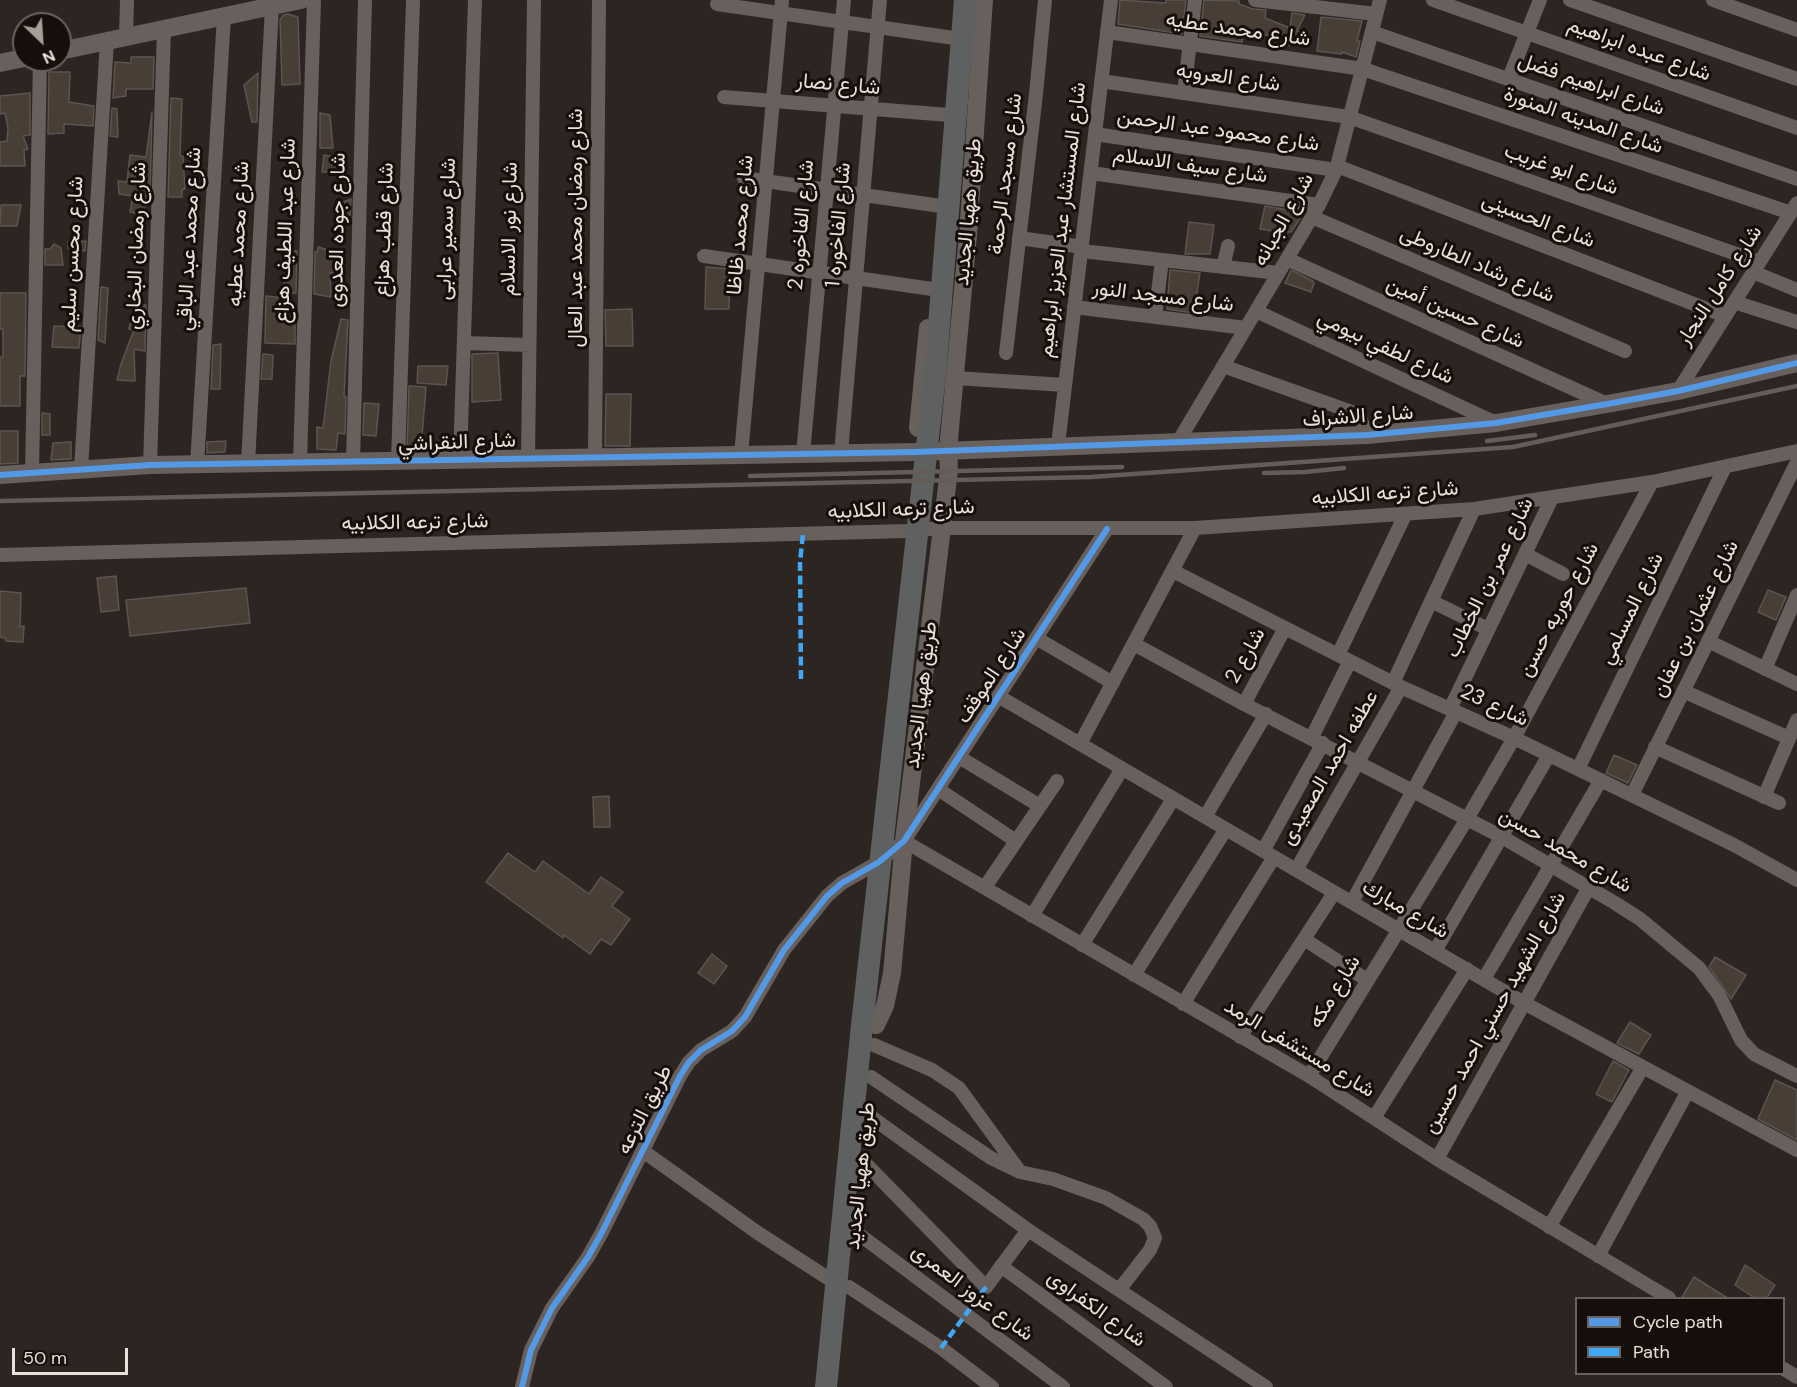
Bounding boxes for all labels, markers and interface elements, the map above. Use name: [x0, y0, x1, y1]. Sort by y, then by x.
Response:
street label: شارع محمد عطيه: [1164, 7, 1312, 53]
north arrow: [12, 12, 72, 72]
street label: شارع عبده ابراهيم: [1564, 12, 1714, 88]
text: N: [39, 45, 59, 69]
street label: شارع ابراهيم فضل: [1514, 48, 1668, 122]
street label: شارع العروبه: [1174, 58, 1282, 98]
street label: شارع نصار: [795, 69, 881, 101]
street label: شارع المستشار عبد العزيز ابراهيم: [1034, 81, 1092, 359]
street label: شارع المدينه المنورة: [1500, 82, 1666, 160]
street label: شارع مسجد الرحمة: [984, 92, 1028, 256]
street label: شارع محمود عبد الرحمن: [1115, 104, 1321, 158]
street label: شارع رمضان محمد عبد العال: [563, 108, 589, 348]
street label: طريق ههيا الجديد: [950, 137, 988, 287]
street label: شارع عبد اللطيف هزاع: [270, 138, 302, 324]
street label: شارع ابو غريب: [1501, 139, 1621, 201]
street label: شارع سيف الاسلام: [1111, 143, 1269, 189]
street label: شارع محمد عبد الباقي: [173, 146, 207, 332]
street label: شارع جوده العدوى: [324, 152, 352, 308]
street label: شارع محمد ظاظا: [722, 154, 760, 296]
street label: شارع سمير عرابى: [432, 157, 462, 301]
street label: شارع الفاخوره 2: [784, 159, 820, 291]
street label: شارع محمد عطيه: [223, 161, 255, 307]
street label: شارع الفاخوره 1: [821, 161, 857, 289]
street label: شارع رمضان البخاري: [121, 162, 153, 330]
street label: شارع قطب هزاع: [370, 162, 400, 298]
street label: شارع نور الاسلام: [496, 162, 524, 296]
street label: شارع الجبانه: [1248, 169, 1320, 271]
street label: شارع محسن سليم: [56, 175, 90, 333]
street label: شارع الحسينى: [1478, 188, 1598, 254]
street label: شارع رشاد الطاروطى: [1396, 221, 1558, 309]
street label: شارع كامل النجار: [1672, 221, 1768, 351]
street label: شارع حسين أمين: [1382, 271, 1528, 355]
street label: شارع مسجد النور: [1091, 276, 1235, 318]
street label: شارع لطفي بيومي: [1313, 305, 1457, 391]
street label: شارع الاشراف: [1302, 401, 1414, 433]
street label: شارع النقراشي: [398, 428, 516, 458]
street label: شارع ترعه الكلابيه: [1311, 476, 1459, 512]
street label: شارع عمر بن الخطاب: [1440, 494, 1540, 662]
street label: شارع ترعه الكلابيه: [827, 495, 975, 525]
street label: شارع ترعه الكلابيه: [341, 509, 489, 537]
street label: شارع عثمان بن عفان: [1647, 536, 1745, 702]
street label: شارع حوريه حسن: [1513, 539, 1605, 681]
street label: شارع المسلمي: [1594, 549, 1670, 669]
street label: طريق ههيا الجديد: [900, 620, 944, 770]
street label: شارع الموقف: [952, 623, 1032, 729]
street label: شارع 2: [1220, 624, 1272, 688]
street label: شارع 23: [1456, 679, 1532, 733]
street label: عطفه احمد الصعيدى: [1275, 686, 1385, 850]
street label: شارع محمد حسن: [1494, 803, 1636, 899]
street label: شارع مبارك: [1357, 875, 1453, 945]
street label: شارع الشهيد حسني احمد حسين: [1418, 888, 1572, 1138]
street label: شارع مكه: [1303, 951, 1367, 1033]
street label: شارع مستشفى الرمد: [1219, 994, 1379, 1104]
street label: طريق الترعه: [612, 1061, 678, 1159]
street label: طريق ههيا الجديد: [841, 1101, 881, 1251]
street label: شارع عزوز العمرى: [906, 1239, 1038, 1347]
street label: شارع الكفراوى: [1042, 1265, 1150, 1353]
legend: [1575, 1297, 1785, 1375]
text: Cycle path: [1633, 1310, 1723, 1334]
scale bar: [15, 1336, 130, 1374]
text: Path: [1633, 1340, 1670, 1364]
text: 50 m: [23, 1346, 67, 1370]

